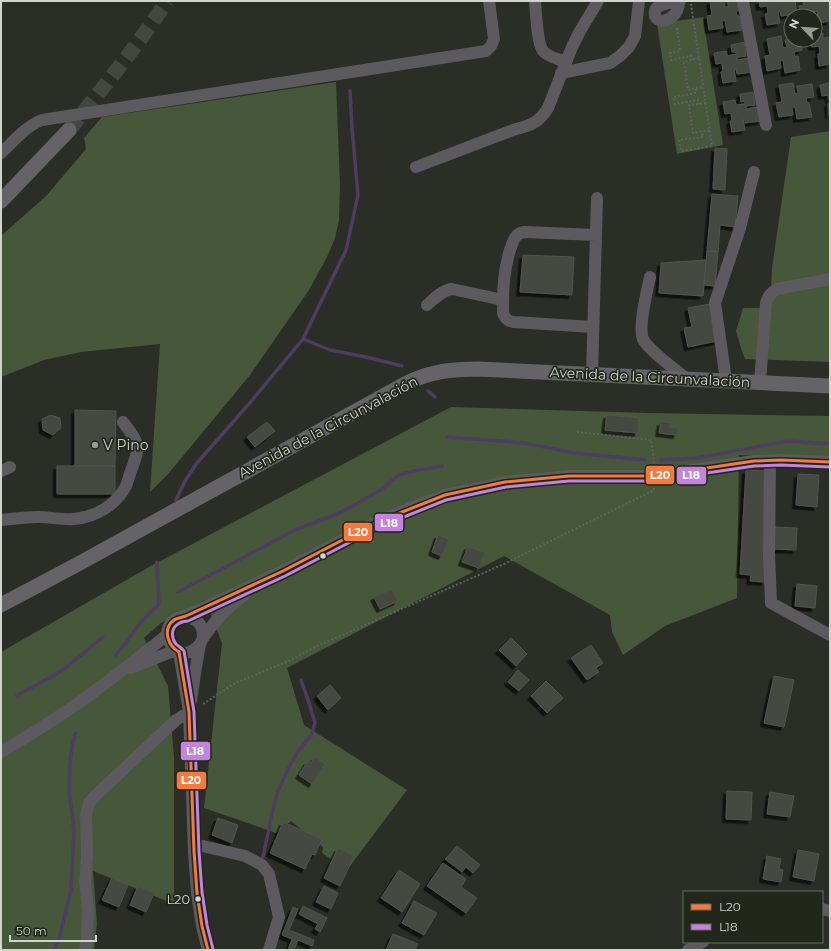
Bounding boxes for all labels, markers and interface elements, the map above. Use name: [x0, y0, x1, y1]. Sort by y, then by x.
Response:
north arrow: [783, 8, 823, 48]
text: N: [786, 17, 802, 31]
street label: Avenida de la Circunvalación: [549, 363, 751, 391]
street label: Avenida de la Circunvalación: [235, 372, 421, 482]
place label: V Pino: [103, 436, 149, 454]
marker: V Pino: [90, 440, 100, 450]
line badge: L20: [645, 465, 675, 485]
line badge: L18: [676, 466, 707, 485]
text: L20: [650, 468, 671, 482]
text: L18: [682, 468, 700, 482]
line badge: L18: [374, 513, 404, 532]
text: L18: [380, 516, 398, 530]
line badge: L20: [343, 522, 373, 542]
text: L20: [348, 525, 369, 539]
unlabelled marker: [318, 551, 328, 561]
line badge: L18: [180, 741, 211, 761]
text: L18: [186, 744, 204, 758]
line badge: L20: [176, 771, 207, 790]
text: L20: [181, 773, 202, 787]
place label: L20: [166, 891, 190, 907]
legend: [683, 891, 823, 943]
marker: L20: [193, 894, 203, 904]
text: L20: [719, 899, 741, 914]
scale bar: [10, 917, 96, 943]
text: L18: [719, 919, 738, 934]
text: 50 m: [16, 923, 47, 938]

